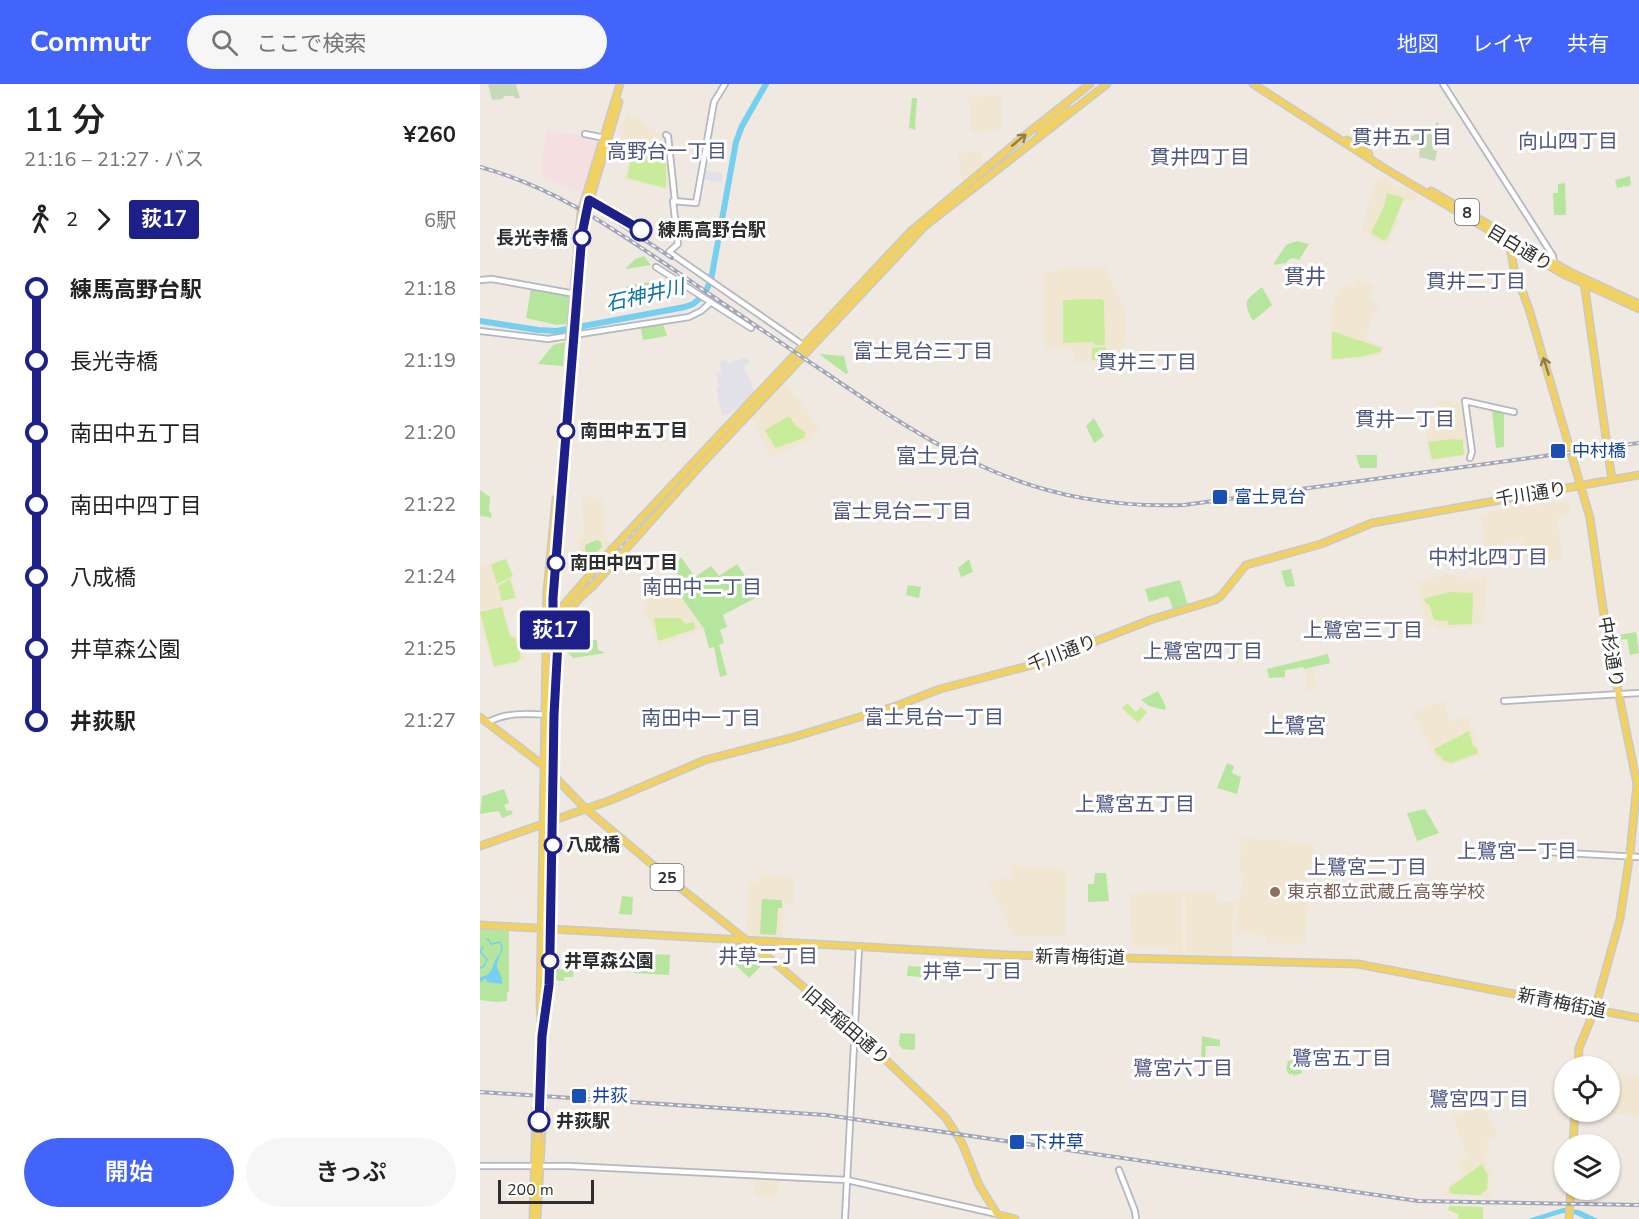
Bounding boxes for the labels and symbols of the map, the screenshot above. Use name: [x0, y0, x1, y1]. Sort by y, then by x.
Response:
district label: 貫井五丁目: [1352, 124, 1452, 151]
district label: 向山四丁目: [1518, 128, 1618, 155]
one-way arrow: [1011, 133, 1026, 147]
district label: 高野台一丁目: [607, 138, 727, 165]
district label: 貫井四丁目: [1150, 144, 1250, 171]
road number: 8: [1455, 199, 1479, 225]
place label: 練馬高野台駅: [658, 218, 766, 242]
marker: 練馬高野台駅: [630, 219, 652, 241]
street label: 目白通り: [1483, 219, 1557, 277]
place label: 長光寺橋: [496, 226, 568, 250]
marker: 長光寺橋: [573, 229, 591, 247]
district label: 貫井: [1284, 263, 1326, 291]
district label: 貫井二丁目: [1426, 268, 1526, 295]
water label: 石神井川: [603, 273, 689, 318]
district label: 富士見台三丁目: [853, 338, 993, 365]
district label: 貫井三丁目: [1097, 349, 1197, 376]
one-way arrow: [1540, 357, 1551, 376]
district label: 貫井一丁目: [1355, 406, 1455, 433]
place label: 南田中五丁目: [580, 419, 688, 443]
marker: 南田中五丁目: [557, 422, 575, 440]
place label: 中村橋: [1572, 439, 1626, 463]
district label: 富士見台: [896, 442, 980, 470]
marker: 中村橋: [1549, 442, 1567, 460]
street label: 千川通り: [1494, 477, 1568, 511]
place label: 富士見台: [1234, 485, 1306, 509]
marker: 富士見台: [1211, 488, 1229, 506]
district label: 富士見台二丁目: [832, 498, 972, 525]
district label: 中村北四丁目: [1428, 544, 1548, 571]
place label: 南田中四丁目: [570, 551, 678, 575]
marker: 南田中四丁目: [547, 554, 565, 572]
district label: 南田中二丁目: [642, 574, 762, 601]
line badge: 荻17: [520, 610, 590, 650]
street label: 中杉通り: [1593, 614, 1629, 690]
district label: 上鷺宮三丁目: [1303, 617, 1423, 644]
street label: 千川通り: [1024, 629, 1100, 677]
district label: 上鷺宮四丁目: [1143, 638, 1263, 665]
district label: 富士見台一丁目: [864, 704, 1004, 731]
district label: 南田中一丁目: [641, 705, 761, 732]
district label: 上鷺宮: [1264, 712, 1327, 740]
district label: 上鷺宮五丁目: [1075, 791, 1195, 818]
place label: 八成橋: [566, 833, 620, 857]
marker: 八成橋: [544, 836, 562, 854]
district label: 上鷺宮一丁目: [1457, 838, 1577, 865]
district label: 上鷺宮二丁目: [1307, 854, 1427, 881]
road number: 25: [650, 864, 684, 890]
place label: 東京都立武蔵丘高等学校: [1287, 880, 1485, 904]
marker: 東京都立武蔵丘高等学校: [1268, 885, 1282, 899]
district label: 井草二丁目: [718, 943, 818, 970]
street label: 新青梅街道: [1035, 944, 1125, 970]
place label: 井草森公園: [564, 949, 654, 973]
marker: 井草森公園: [541, 952, 559, 970]
district label: 井草一丁目: [922, 958, 1022, 985]
street label: 旧早稲田通り: [797, 982, 895, 1070]
street label: 新青梅街道: [1516, 983, 1608, 1023]
district label: 鷺宮五丁目: [1292, 1045, 1392, 1072]
district label: 鷺宮六丁目: [1133, 1055, 1233, 1082]
place label: 井荻: [592, 1084, 628, 1108]
district label: 鷺宮四丁目: [1429, 1086, 1529, 1113]
marker: 井荻: [570, 1087, 588, 1105]
place label: 井荻駅: [556, 1109, 610, 1133]
marker: 井荻駅: [528, 1110, 550, 1132]
place label: 下井草: [1030, 1130, 1084, 1154]
marker: 下井草: [1008, 1133, 1026, 1151]
scale bar: [498, 1177, 594, 1204]

